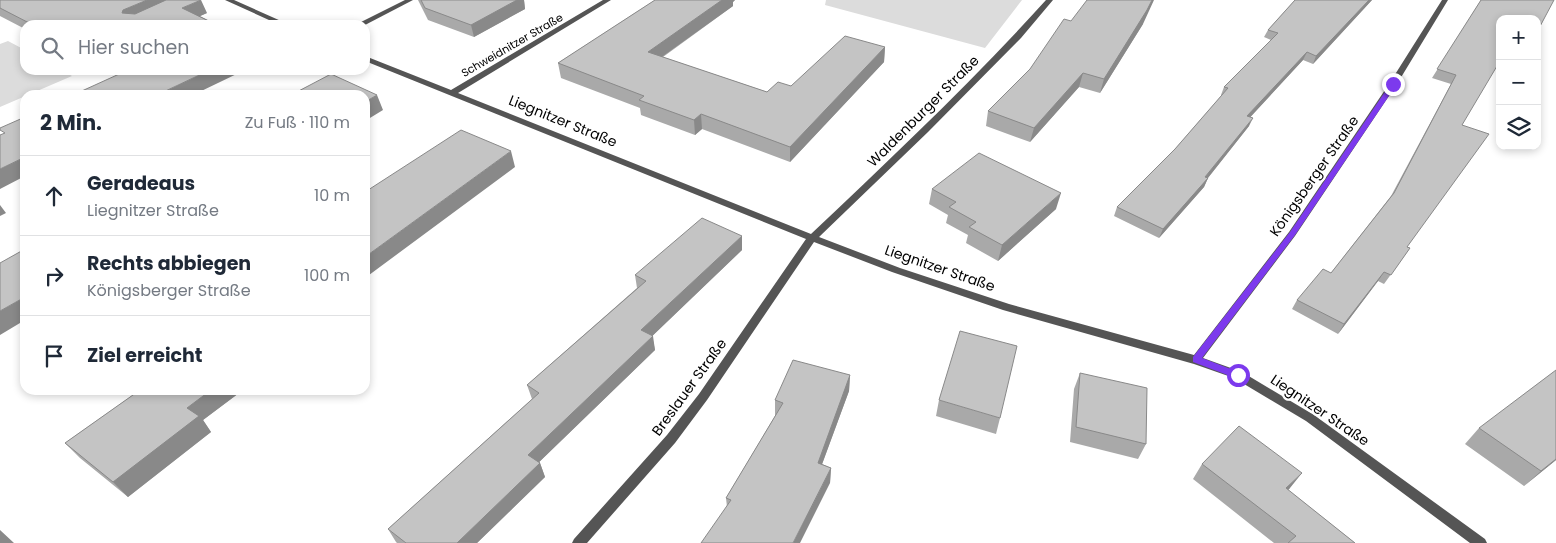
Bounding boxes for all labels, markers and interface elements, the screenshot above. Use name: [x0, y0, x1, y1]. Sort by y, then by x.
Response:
street label: Schweidnitzer Straße: [458, 9, 566, 81]
map controls: [1496, 15, 1541, 150]
button: +: [1496, 15, 1541, 60]
search box: [20, 20, 370, 75]
icon: search: [38, 34, 66, 62]
text: Hier suchen: [78, 34, 189, 61]
street label: Waldenburger Straße: [863, 50, 984, 171]
button: −: [1496, 60, 1541, 105]
route end: [1382, 73, 1405, 96]
street label: Liegnitzer Straße: [506, 90, 621, 152]
button: layers: [1496, 105, 1541, 150]
text: 2 Min.: [40, 108, 102, 137]
text: Zu Fuß · 110 m: [245, 111, 350, 134]
street label: Königsberger Straße: [1265, 111, 1363, 240]
text: Geradeaus: [87, 170, 195, 197]
icon: ahead: [40, 182, 68, 210]
text: 10 m: [314, 184, 350, 207]
text: Liegnitzer Straße: [87, 199, 219, 222]
street label: Liegnitzer Straße: [882, 240, 998, 296]
text: Rechts abbiegen: [87, 250, 251, 277]
icon: right: [40, 262, 68, 290]
text: 100 m: [304, 264, 350, 287]
text: Königsberger Straße: [87, 279, 251, 302]
street label: Breslauer Straße: [647, 334, 731, 440]
icon: arrive: [40, 342, 68, 370]
text: Ziel erreicht: [87, 342, 203, 369]
route start: [1227, 364, 1250, 387]
street label: Liegnitzer Straße: [1267, 369, 1374, 451]

